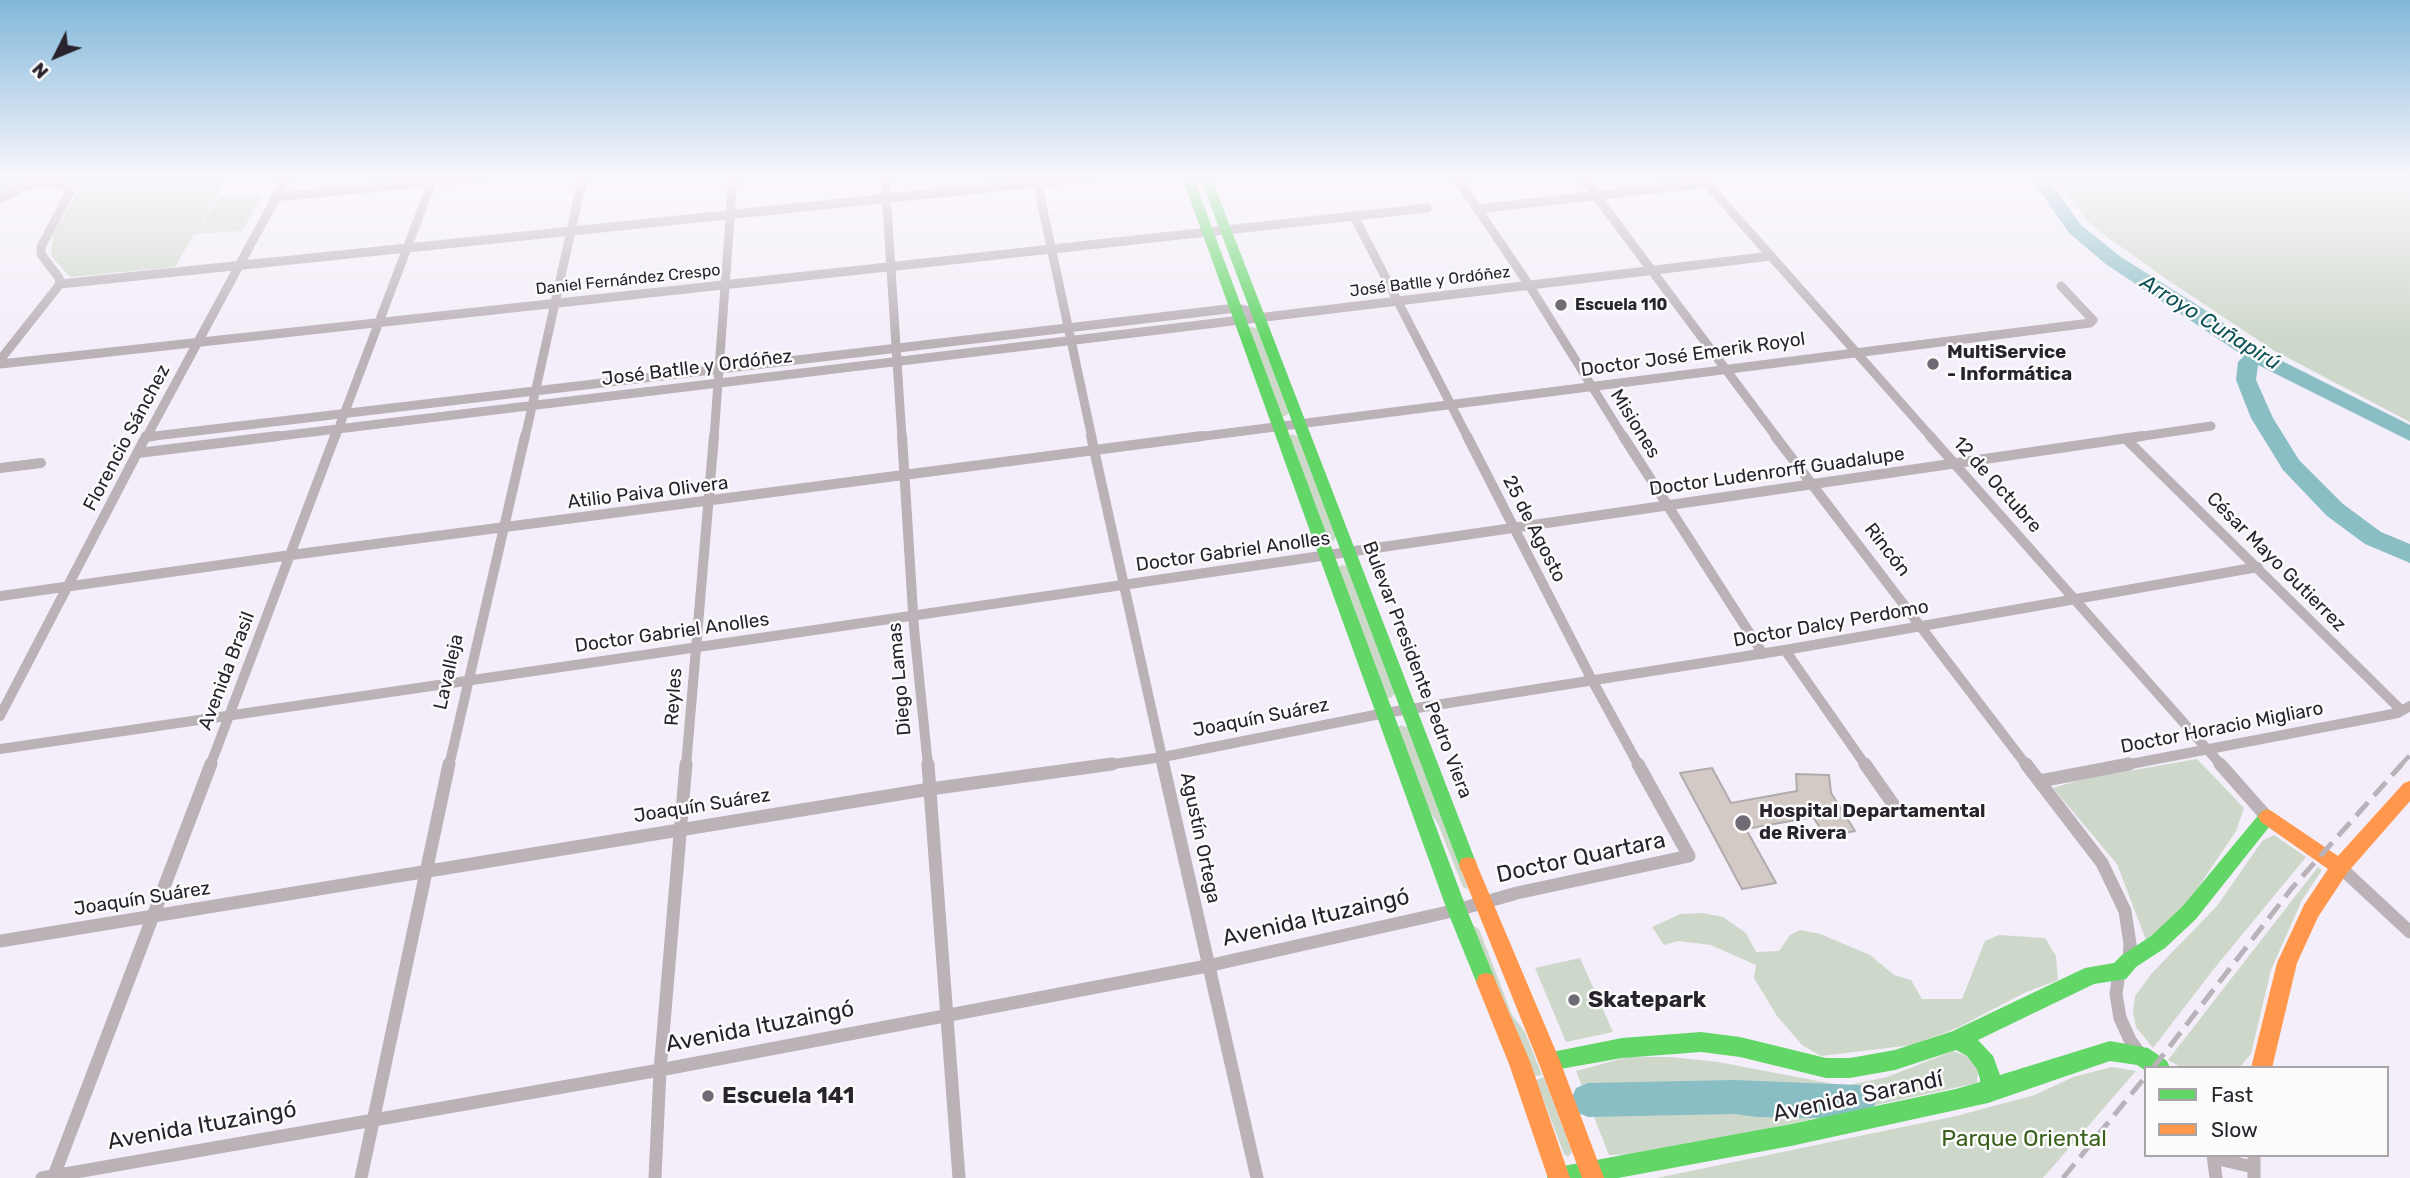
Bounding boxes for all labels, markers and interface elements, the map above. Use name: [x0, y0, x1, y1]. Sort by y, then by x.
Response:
north arrow: [21, 21, 91, 91]
text: N: [27, 58, 53, 84]
street label: Daniel Fernández Crespo: [535, 261, 721, 299]
street label: José Batlle y Ordóñez: [1349, 263, 1511, 301]
water label: Arroyo Cuñapirú: [2135, 270, 2285, 376]
place label: Escuela 110: [1575, 295, 1667, 315]
marker: Escuela 110: [1553, 297, 1569, 313]
street label: Doctor José Emerik Royol: [1579, 328, 1807, 382]
place label: MultiService - Informática: [1947, 342, 2072, 386]
street label: José Batlle y Ordóñez: [600, 345, 794, 391]
marker: MultiService - Informática: [1925, 356, 1941, 372]
street label: Florencio Sánchez: [79, 361, 175, 515]
street label: Misiones: [1605, 385, 1665, 463]
street label: 12 de Octubre: [1948, 432, 2046, 538]
street label: Doctor Ludenrorff Guadalupe: [1648, 443, 1906, 501]
street label: Atilio Paiva Olivera: [566, 472, 730, 514]
street label: 25 de Agosto: [1497, 472, 1571, 586]
street label: César Mayo Gutierrez: [2201, 487, 2351, 637]
street label: Rincón: [1859, 519, 1915, 581]
street label: Doctor Gabriel Anolles: [1134, 527, 1332, 577]
street label: Bulevar Presidente Pedro Viera: [1357, 538, 1477, 802]
street label: Doctor Dalcy Perdomo: [1732, 596, 1930, 652]
street label: Doctor Gabriel Anolles: [573, 608, 771, 658]
street label: Avenida Brasil: [194, 609, 260, 733]
street label: Diego Lamas: [884, 621, 916, 737]
street label: Lavalleja: [429, 632, 469, 712]
street label: Reyles: [661, 667, 687, 727]
street label: Joaquín Suárez: [1191, 694, 1331, 742]
street label: Doctor Horacio Migliaro: [2119, 697, 2325, 759]
street label: Agustín Ortega: [1175, 770, 1225, 906]
street label: Joaquín Suárez: [632, 784, 772, 828]
place label: Hospital Departamental de Rivera: [1759, 801, 1985, 845]
marker: Hospital Departamental de Rivera: [1733, 813, 1753, 833]
street label: Doctor Quartara: [1494, 827, 1668, 889]
street label: Joaquín Suárez: [72, 877, 212, 921]
street label: Avenida Ituzaingó: [1220, 883, 1412, 953]
place label: Skatepark: [1588, 986, 1706, 1014]
marker: Skatepark: [1566, 992, 1582, 1008]
street label: Avenida Ituzaingó: [663, 995, 857, 1059]
street label: Avenida Sarandí: [1771, 1066, 1945, 1128]
legend: [2144, 1066, 2389, 1157]
place label: Escuela 141: [722, 1082, 854, 1110]
text: Fast: [2211, 1082, 2253, 1107]
marker: Escuela 141: [700, 1088, 716, 1104]
street label: Avenida Ituzaingó: [105, 1096, 299, 1156]
text: Slow: [2211, 1117, 2258, 1142]
park label: Parque Oriental: [1941, 1125, 2107, 1153]

